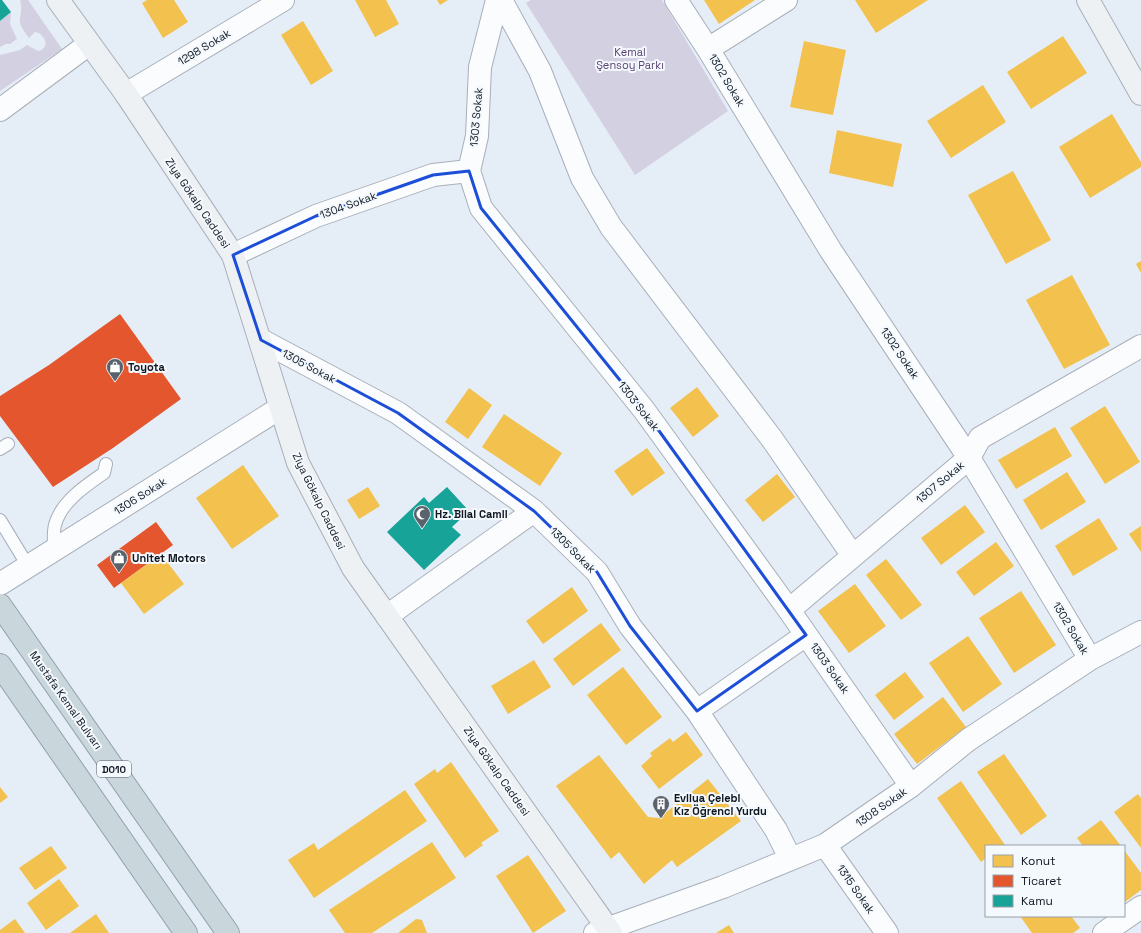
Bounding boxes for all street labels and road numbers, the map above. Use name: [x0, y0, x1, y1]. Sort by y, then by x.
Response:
street label: 1298 Sokak: [175, 26, 233, 68]
street label: 1302 Sokak: [706, 51, 748, 109]
street label: 1303 Sokak: [466, 87, 486, 147]
street label: Ziya Gökalp Caddesi: [163, 155, 234, 251]
street label: 1304 Sokak: [318, 188, 378, 222]
street label: 1302 Sokak: [878, 324, 922, 382]
street label: 1305 Sokak: [280, 346, 339, 386]
street label: 1303 Sokak: [615, 378, 663, 434]
street label: Ziya Gökalp Caddesi: [289, 450, 349, 552]
street label: 1307 Sokak: [913, 458, 967, 506]
street label: 1306 Sokak: [111, 474, 169, 518]
street label: 1305 Sokak: [547, 524, 599, 576]
street label: 1302 Sokak: [1050, 599, 1092, 657]
street label: 1303 Sokak: [807, 640, 853, 696]
street label: Mustafa Kemal Bulvarı: [27, 648, 105, 752]
street label: Ziya Gökalp Caddesi: [461, 724, 533, 819]
road number: D010: [97, 761, 131, 777]
street label: 1308 Sokak: [853, 784, 909, 830]
street label: 1315 Sokak: [834, 862, 878, 916]

